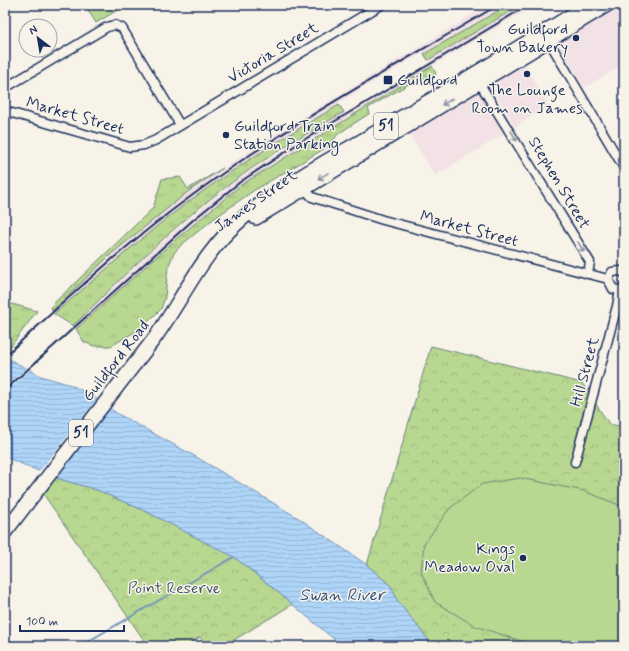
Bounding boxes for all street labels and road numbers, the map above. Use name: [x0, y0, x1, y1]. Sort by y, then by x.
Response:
street label: Victoria Street: [224, 17, 323, 88]
street label: Market Street: [24, 92, 126, 140]
road number: 51: [374, 113, 398, 139]
street label: Stephen Street: [523, 133, 595, 233]
street label: James Street: [210, 164, 302, 237]
street label: Market Street: [418, 206, 520, 252]
street label: Guildford Road: [78, 316, 156, 407]
street label: Hill Street: [566, 334, 605, 409]
road number: 51: [69, 420, 93, 446]

